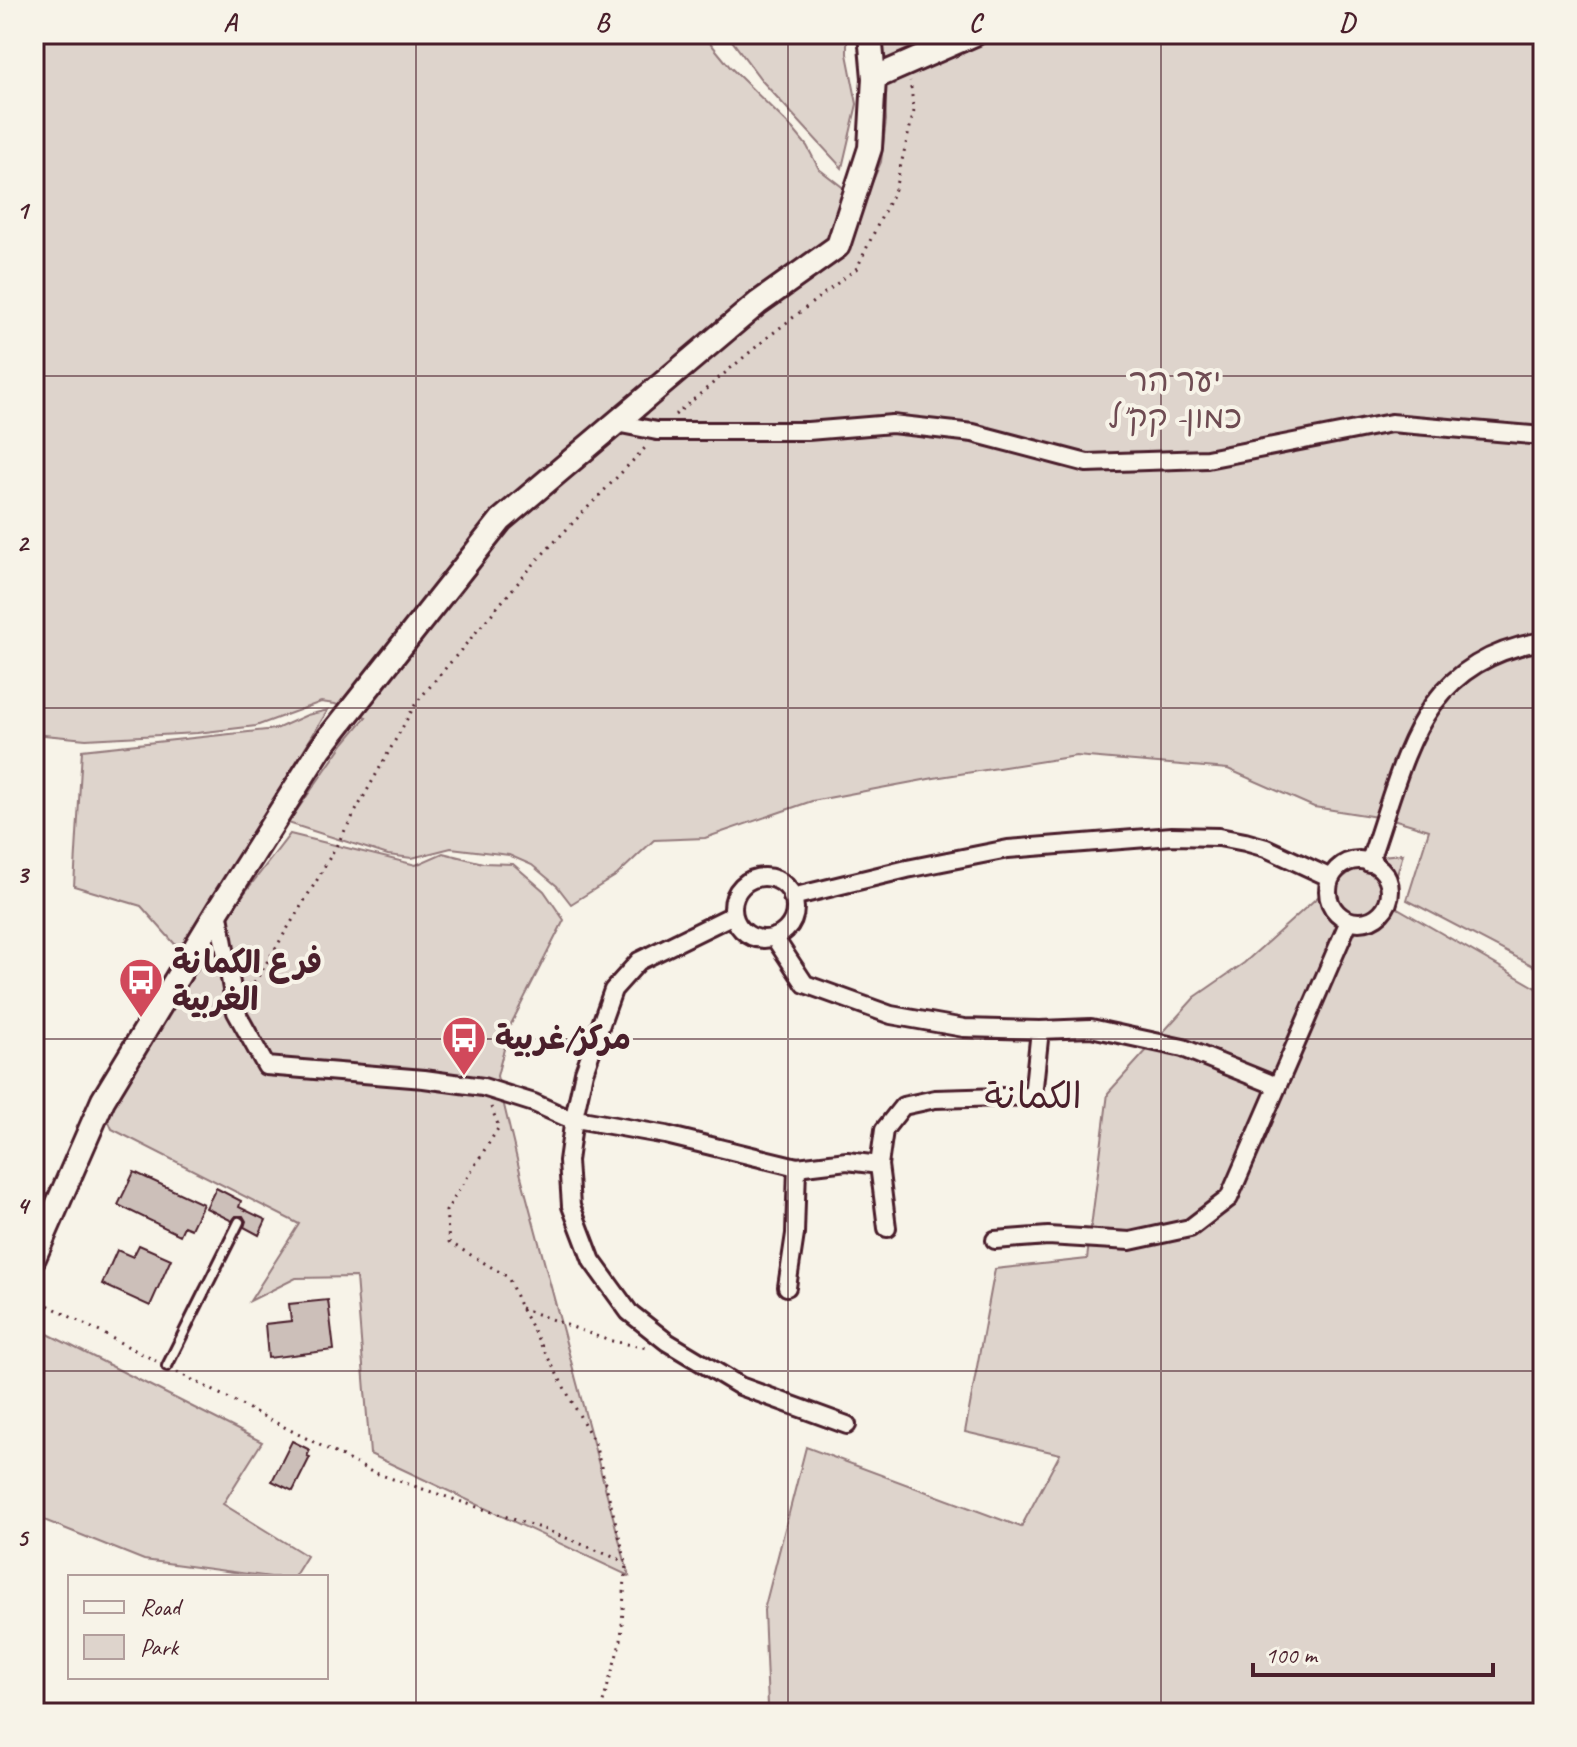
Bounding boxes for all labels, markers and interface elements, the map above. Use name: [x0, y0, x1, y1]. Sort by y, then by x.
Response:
text: A: [223, 6, 238, 39]
text: B: [595, 6, 611, 39]
text: C: [969, 6, 985, 39]
text: D: [1339, 6, 1357, 39]
text: 1: [16, 194, 31, 227]
park label: יער הר כמון- קק"ל: [1108, 360, 1242, 438]
text: 2: [16, 526, 30, 559]
text: 3: [16, 858, 30, 891]
place label: فرع الكمانة الغربية: [172, 942, 322, 1020]
bus stop icon: فرع الكمانة الغربية: [117, 956, 165, 1019]
bus stop icon: مركز/غربية: [440, 1014, 488, 1077]
place label: مركز/غربية: [495, 1018, 631, 1059]
district label: الكمانة: [985, 1073, 1081, 1119]
text: 4: [16, 1189, 31, 1222]
text: 5: [16, 1521, 30, 1554]
legend: [68, 1575, 328, 1679]
text: Road: [140, 1592, 184, 1622]
scale bar: [1253, 1627, 1493, 1677]
text: Park: [140, 1632, 180, 1662]
text: 100 m: [1265, 1640, 1319, 1670]

